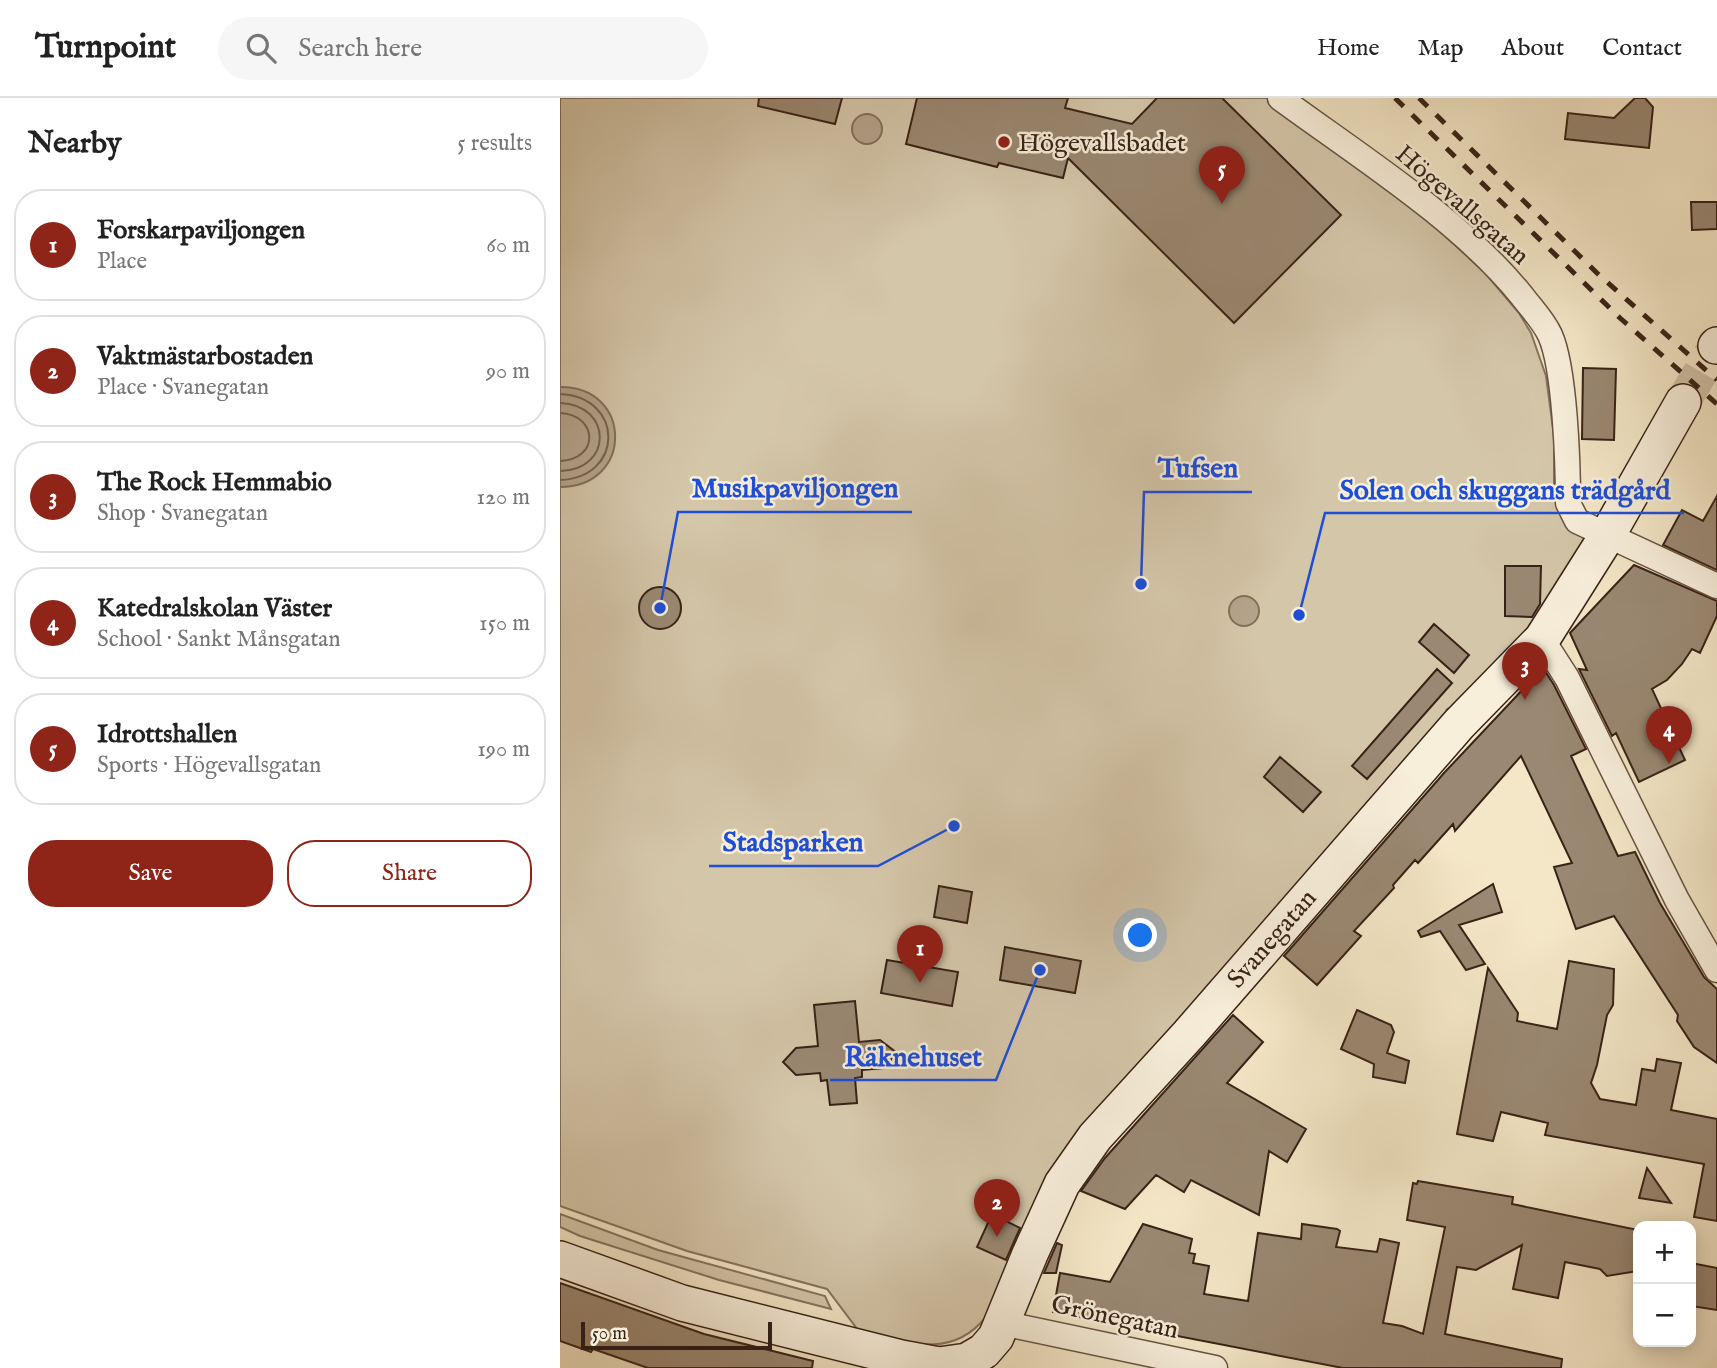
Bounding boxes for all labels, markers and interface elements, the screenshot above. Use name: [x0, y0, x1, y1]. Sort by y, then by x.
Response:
search box: [218, 17, 708, 80]
text: Turnpoint: [35, 27, 176, 69]
icon: search: [242, 29, 280, 67]
text: Search here: [298, 32, 422, 65]
text: Home: [1317, 33, 1380, 64]
text: Map: [1418, 33, 1464, 64]
text: About: [1502, 33, 1564, 64]
text: Contact: [1602, 33, 1682, 64]
text: Nearby: [28, 125, 121, 163]
place label: Högevallsbadet: [1018, 127, 1186, 160]
text: 5 results: [457, 129, 532, 158]
marker: Högevallsbadet: [996, 134, 1012, 150]
street label: Högevallsgatan: [1388, 138, 1536, 273]
pin: 5: [1199, 146, 1245, 204]
text: Forskarpaviljongen: [97, 214, 305, 247]
text: 1: [49, 231, 57, 260]
text: 60 m: [486, 231, 530, 260]
text: Place: [97, 247, 147, 276]
text: Vaktmästarbostaden: [97, 340, 313, 373]
text: 2: [48, 357, 58, 386]
text: 90 m: [486, 357, 530, 386]
text: Place · Svanegatan: [97, 373, 269, 402]
callout: Tufsen: [1144, 443, 1252, 492]
text: Tufsen: [1157, 452, 1238, 487]
callout: Musikpaviljongen: [678, 463, 912, 512]
callout: Solen och skuggans trädgård: [1325, 464, 1684, 513]
text: The Rock Hemmabio: [97, 466, 332, 499]
text: Musikpaviljongen: [692, 472, 899, 507]
text: Solen och skuggans trädgård: [1340, 474, 1672, 509]
text: 3: [49, 483, 57, 512]
text: 120 m: [477, 483, 530, 512]
text: Shop · Svanegatan: [97, 499, 268, 528]
text: Katedralskolan Väster: [97, 592, 332, 625]
text: 4: [47, 609, 59, 638]
text: 150 m: [479, 609, 530, 638]
text: School · Sankt Månsgatan: [97, 625, 341, 654]
pin: 3: [1502, 642, 1548, 700]
pin: 4: [1646, 706, 1692, 764]
text: Idrottshallen: [97, 718, 237, 751]
text: 5: [49, 735, 57, 764]
text: 190 m: [477, 735, 530, 764]
text: Sports · Högevallsgatan: [97, 751, 321, 780]
callout: Stadsparken: [709, 817, 878, 866]
text: Stadsparken: [723, 826, 864, 861]
button: Save: [28, 840, 273, 907]
button: Share: [287, 840, 532, 907]
street label: Svanegatan: [1220, 882, 1324, 995]
your location: [1123, 918, 1157, 952]
pin: 1: [897, 925, 943, 983]
callout: Räknehuset: [830, 1031, 996, 1080]
text: Räknehuset: [844, 1041, 982, 1076]
pin: 2: [974, 1179, 1020, 1237]
map controls: [1633, 1221, 1696, 1347]
button: +: [1633, 1221, 1696, 1284]
button: −: [1633, 1284, 1696, 1347]
street label: Grönegatan: [1048, 1288, 1181, 1347]
scale bar: [581, 1319, 772, 1351]
text: 50 m: [592, 1322, 627, 1346]

